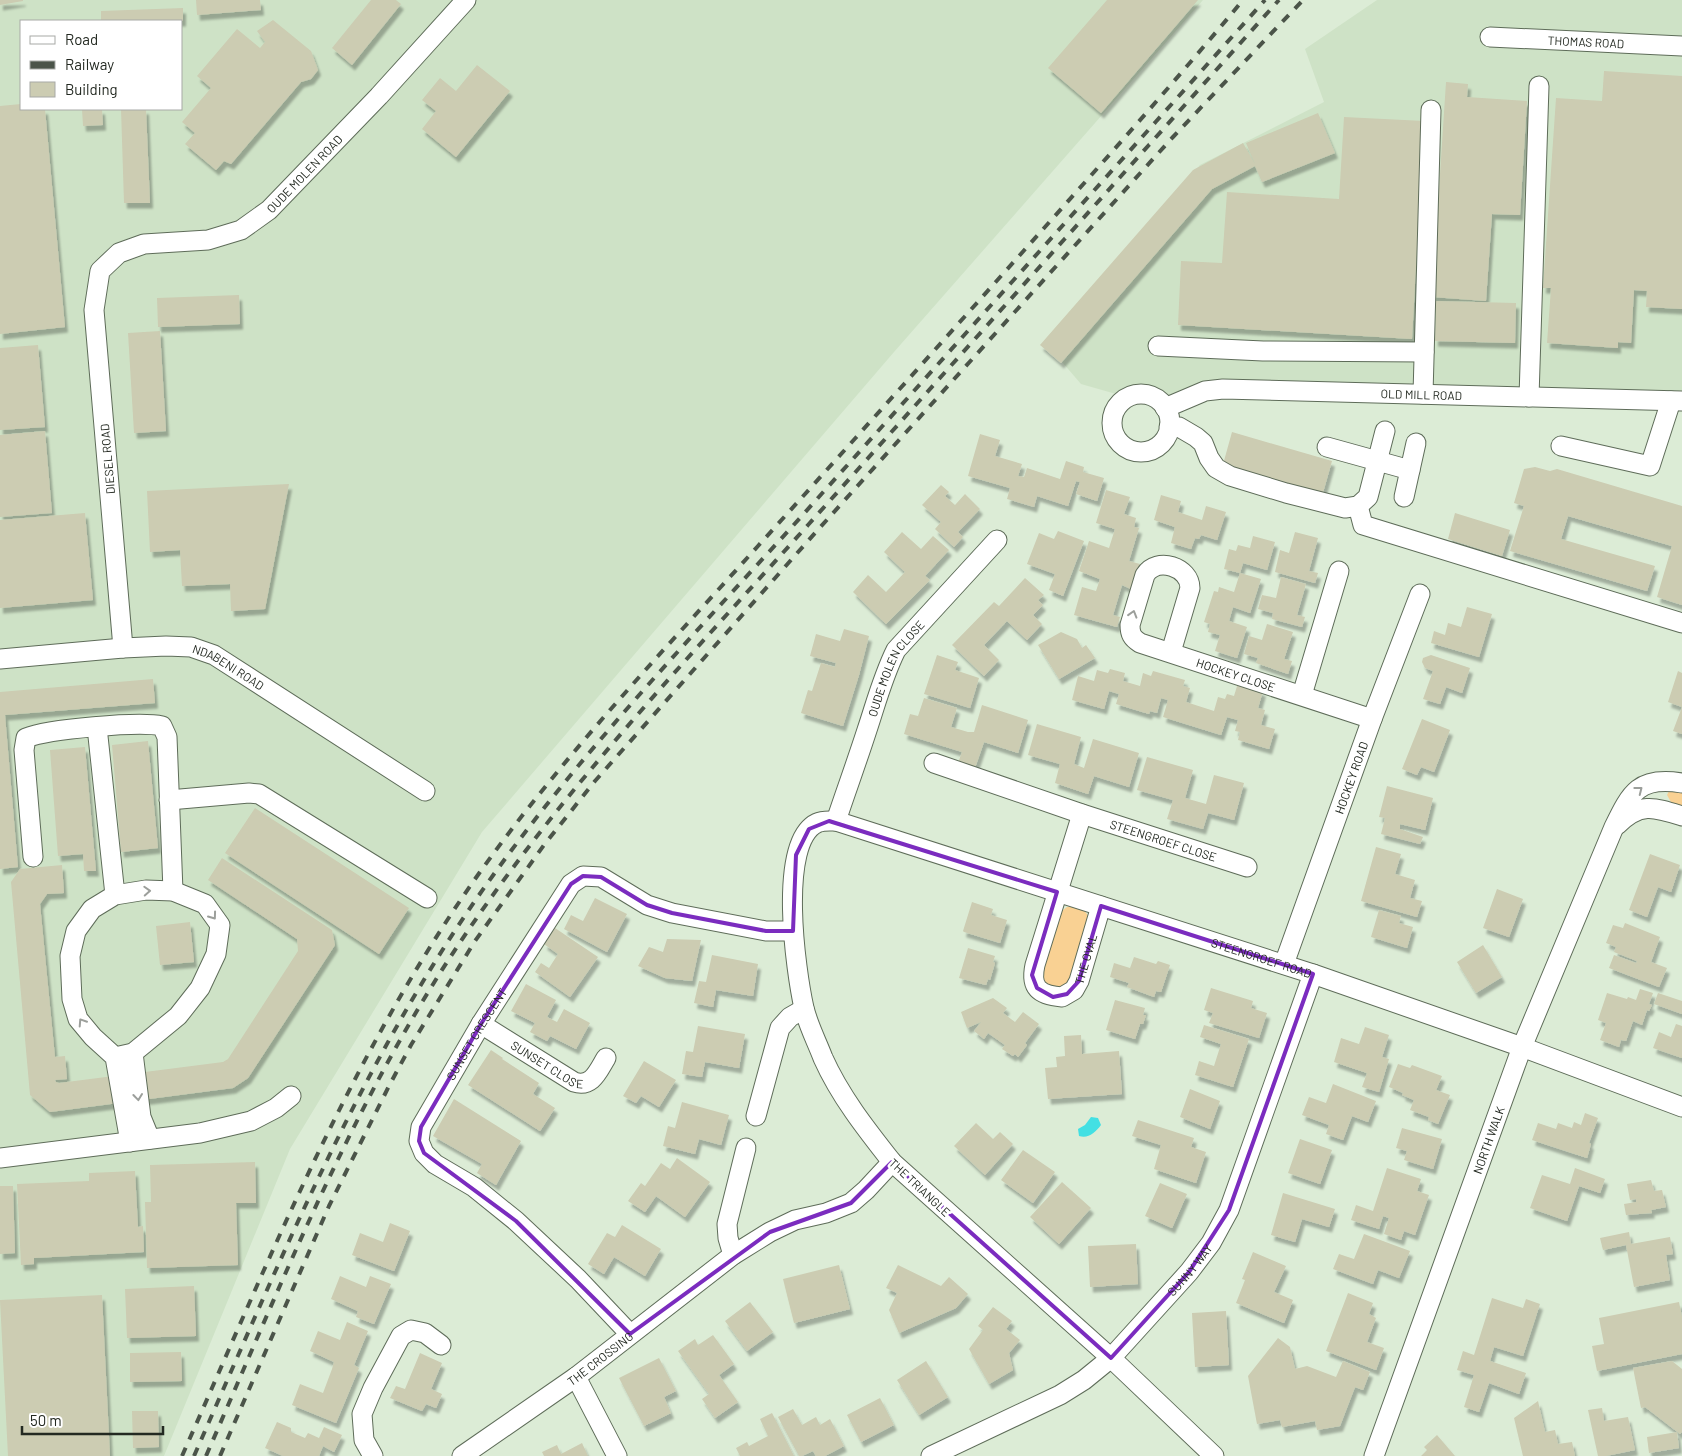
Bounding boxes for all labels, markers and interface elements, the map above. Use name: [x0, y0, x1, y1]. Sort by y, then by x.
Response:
legend: [20, 20, 182, 110]
text: Road: [65, 30, 98, 48]
street label: THOMAS ROAD: [1547, 33, 1624, 50]
text: Railway: [65, 55, 114, 73]
text: Building: [65, 80, 118, 98]
street label: OUDE MOLEN ROAD: [263, 132, 345, 215]
street label: OLD MILL ROAD: [1380, 386, 1462, 402]
street label: DIESEL ROAD: [97, 423, 117, 495]
one-way arrow: [1128, 611, 1138, 619]
street label: OUDE MOLEN CLOSE: [865, 617, 927, 718]
street label: NDABENI ROAD: [191, 641, 267, 692]
street label: HOCKEY CLOSE: [1195, 655, 1277, 694]
street label: HOCKEY ROAD: [1332, 740, 1370, 816]
one-way arrow: [1633, 787, 1642, 795]
street label: STEENGROEF CLOSE: [1108, 817, 1218, 864]
one-way arrow: [143, 885, 151, 896]
one-way arrow: [207, 910, 216, 920]
street label: THE OVAL: [1071, 932, 1099, 986]
street label: STEENGROEF ROAD: [1210, 935, 1313, 980]
street label: SUNSET CRESCENT: [443, 985, 509, 1082]
one-way arrow: [78, 1018, 88, 1027]
street label: SUNSET CLOSE: [509, 1038, 584, 1090]
one-way arrow: [132, 1093, 143, 1101]
street label: NORTH WALK: [1470, 1104, 1507, 1176]
street label: THE TRIANGLE: [887, 1155, 953, 1219]
street label: SUNNY WAY: [1164, 1241, 1215, 1298]
street label: THE CROSSING: [564, 1329, 635, 1388]
scale bar: [22, 1404, 164, 1436]
text: 50 m: [30, 1411, 62, 1429]

